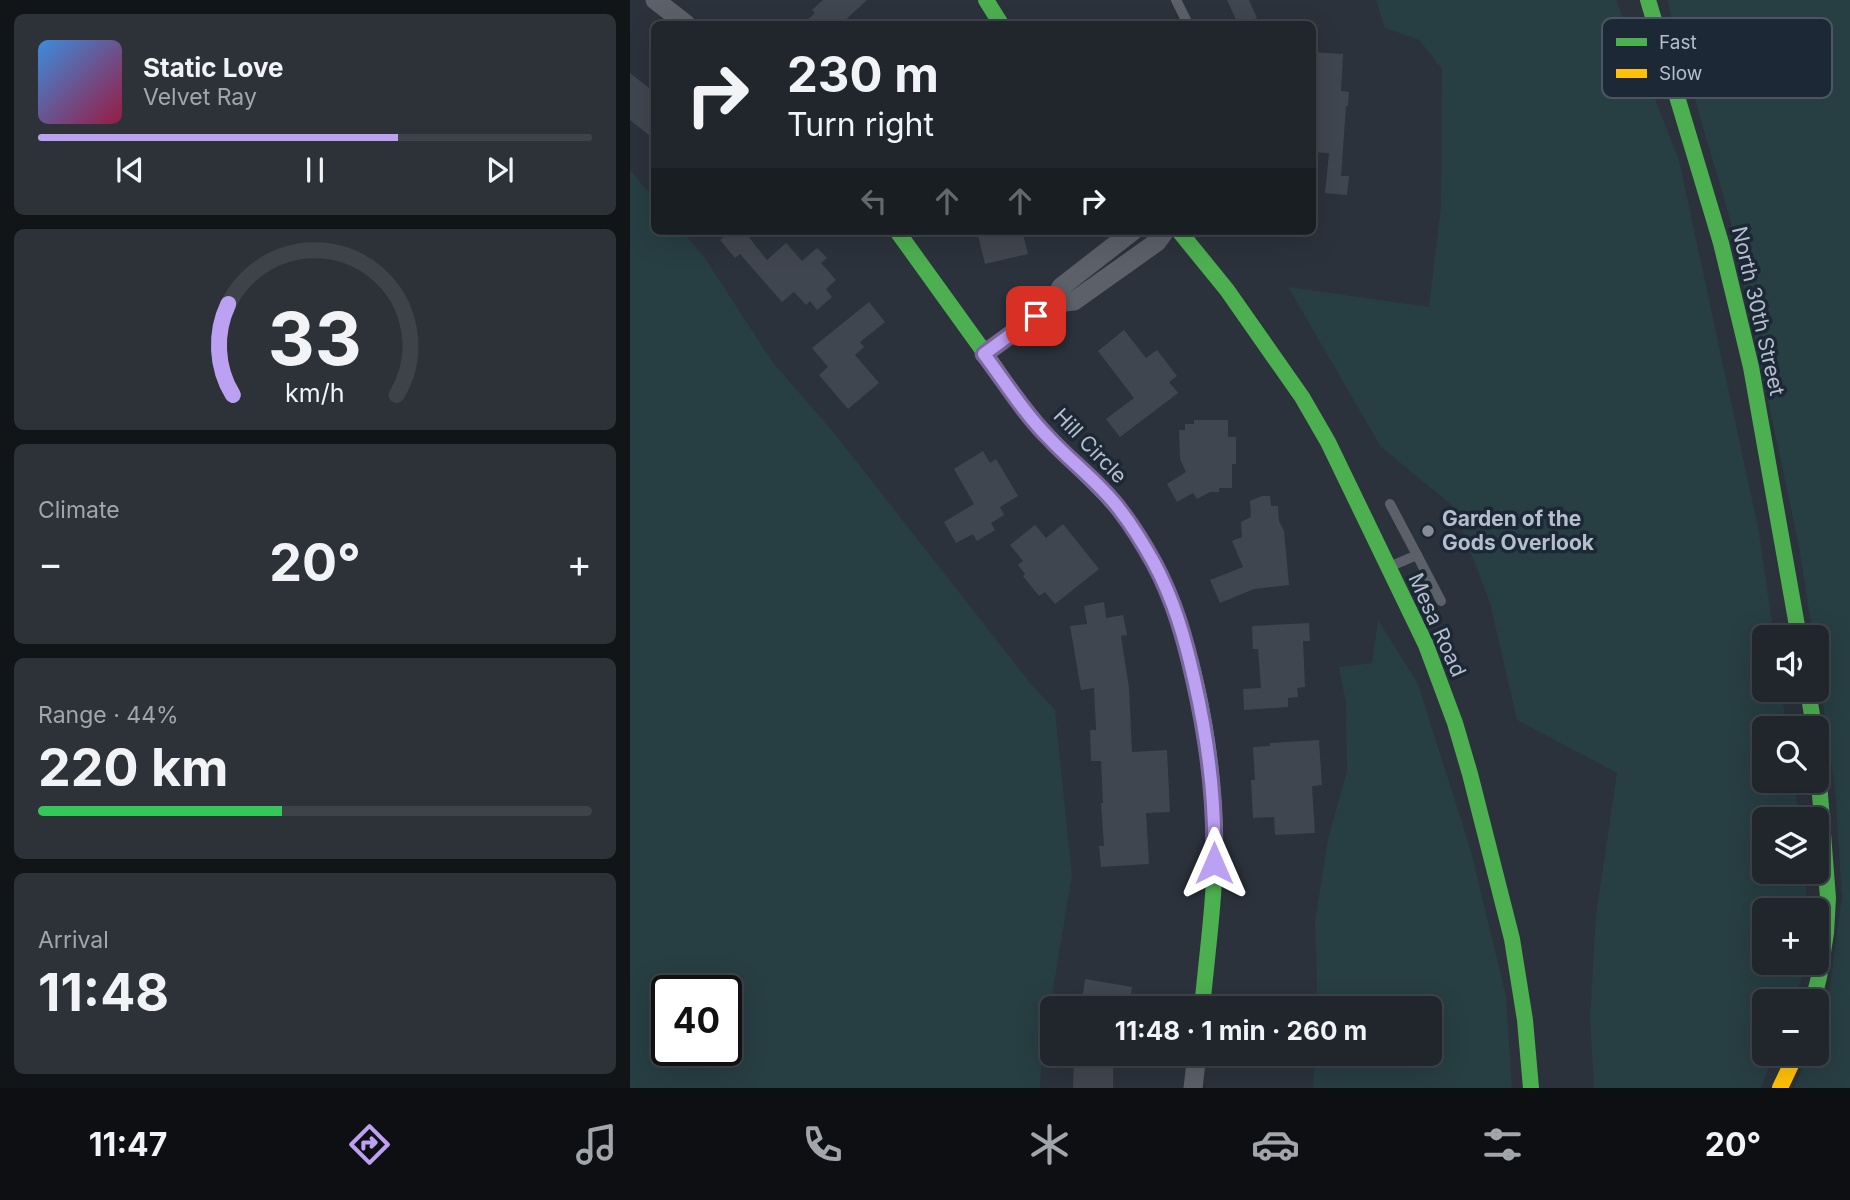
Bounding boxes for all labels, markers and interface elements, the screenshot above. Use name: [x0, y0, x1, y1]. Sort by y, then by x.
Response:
legend: [1602, 18, 1832, 98]
text: Fast: [1659, 31, 1697, 54]
text: 230 m: [787, 45, 939, 104]
icon: right: [672, 49, 763, 140]
text: Static Love: [143, 52, 284, 83]
text: Slow: [1659, 62, 1702, 85]
text: Velvet Ray: [143, 83, 257, 111]
text: Turn right: [787, 105, 934, 144]
icon: previous: [111, 151, 149, 189]
icon: pause: [296, 151, 334, 189]
icon: next: [481, 151, 519, 189]
icon: left: [855, 182, 893, 220]
icon: ahead: [928, 182, 966, 220]
icon: ahead: [1001, 182, 1039, 220]
icon: right: [1074, 182, 1112, 220]
street label: North 30th Street: [1727, 224, 1790, 398]
pin: [1006, 286, 1066, 346]
text: 33: [268, 295, 362, 384]
icon: arrive: [1017, 297, 1055, 335]
text: km/h: [285, 378, 345, 408]
street label: Hill Circle: [1049, 403, 1132, 488]
text: Climate: [38, 496, 120, 524]
place label: Garden of the Gods Overlook: [1442, 506, 1595, 555]
marker: Garden of the Gods Overlook: [1420, 523, 1436, 539]
text: 20°: [269, 531, 361, 594]
text: −: [38, 540, 63, 586]
text: +: [567, 540, 592, 586]
street label: Mesa Road: [1404, 569, 1471, 680]
map controls: [1752, 625, 1829, 1066]
button: sound: [1752, 625, 1829, 702]
text: Range · 44%: [38, 701, 179, 729]
button: search: [1752, 716, 1829, 793]
text: 220 km: [38, 736, 229, 799]
button: layers: [1752, 807, 1829, 884]
position arrow: [1177, 826, 1251, 900]
button: +: [1752, 898, 1829, 975]
text: Arrival: [38, 926, 109, 954]
text: 11:48: [38, 961, 169, 1024]
speed limit sign: 40: [651, 975, 742, 1066]
button: −: [1752, 989, 1829, 1066]
text: 11:48 · 1 min · 260 m: [1115, 1015, 1367, 1046]
icon: directions: [345, 1120, 394, 1169]
icon: music: [572, 1120, 621, 1169]
icon: phone: [798, 1120, 847, 1169]
icon: climate: [1025, 1120, 1074, 1169]
icon: car: [1251, 1120, 1300, 1169]
icon: filters: [1478, 1120, 1527, 1169]
text: 11:47: [89, 1125, 167, 1164]
text: 20°: [1705, 1125, 1761, 1164]

